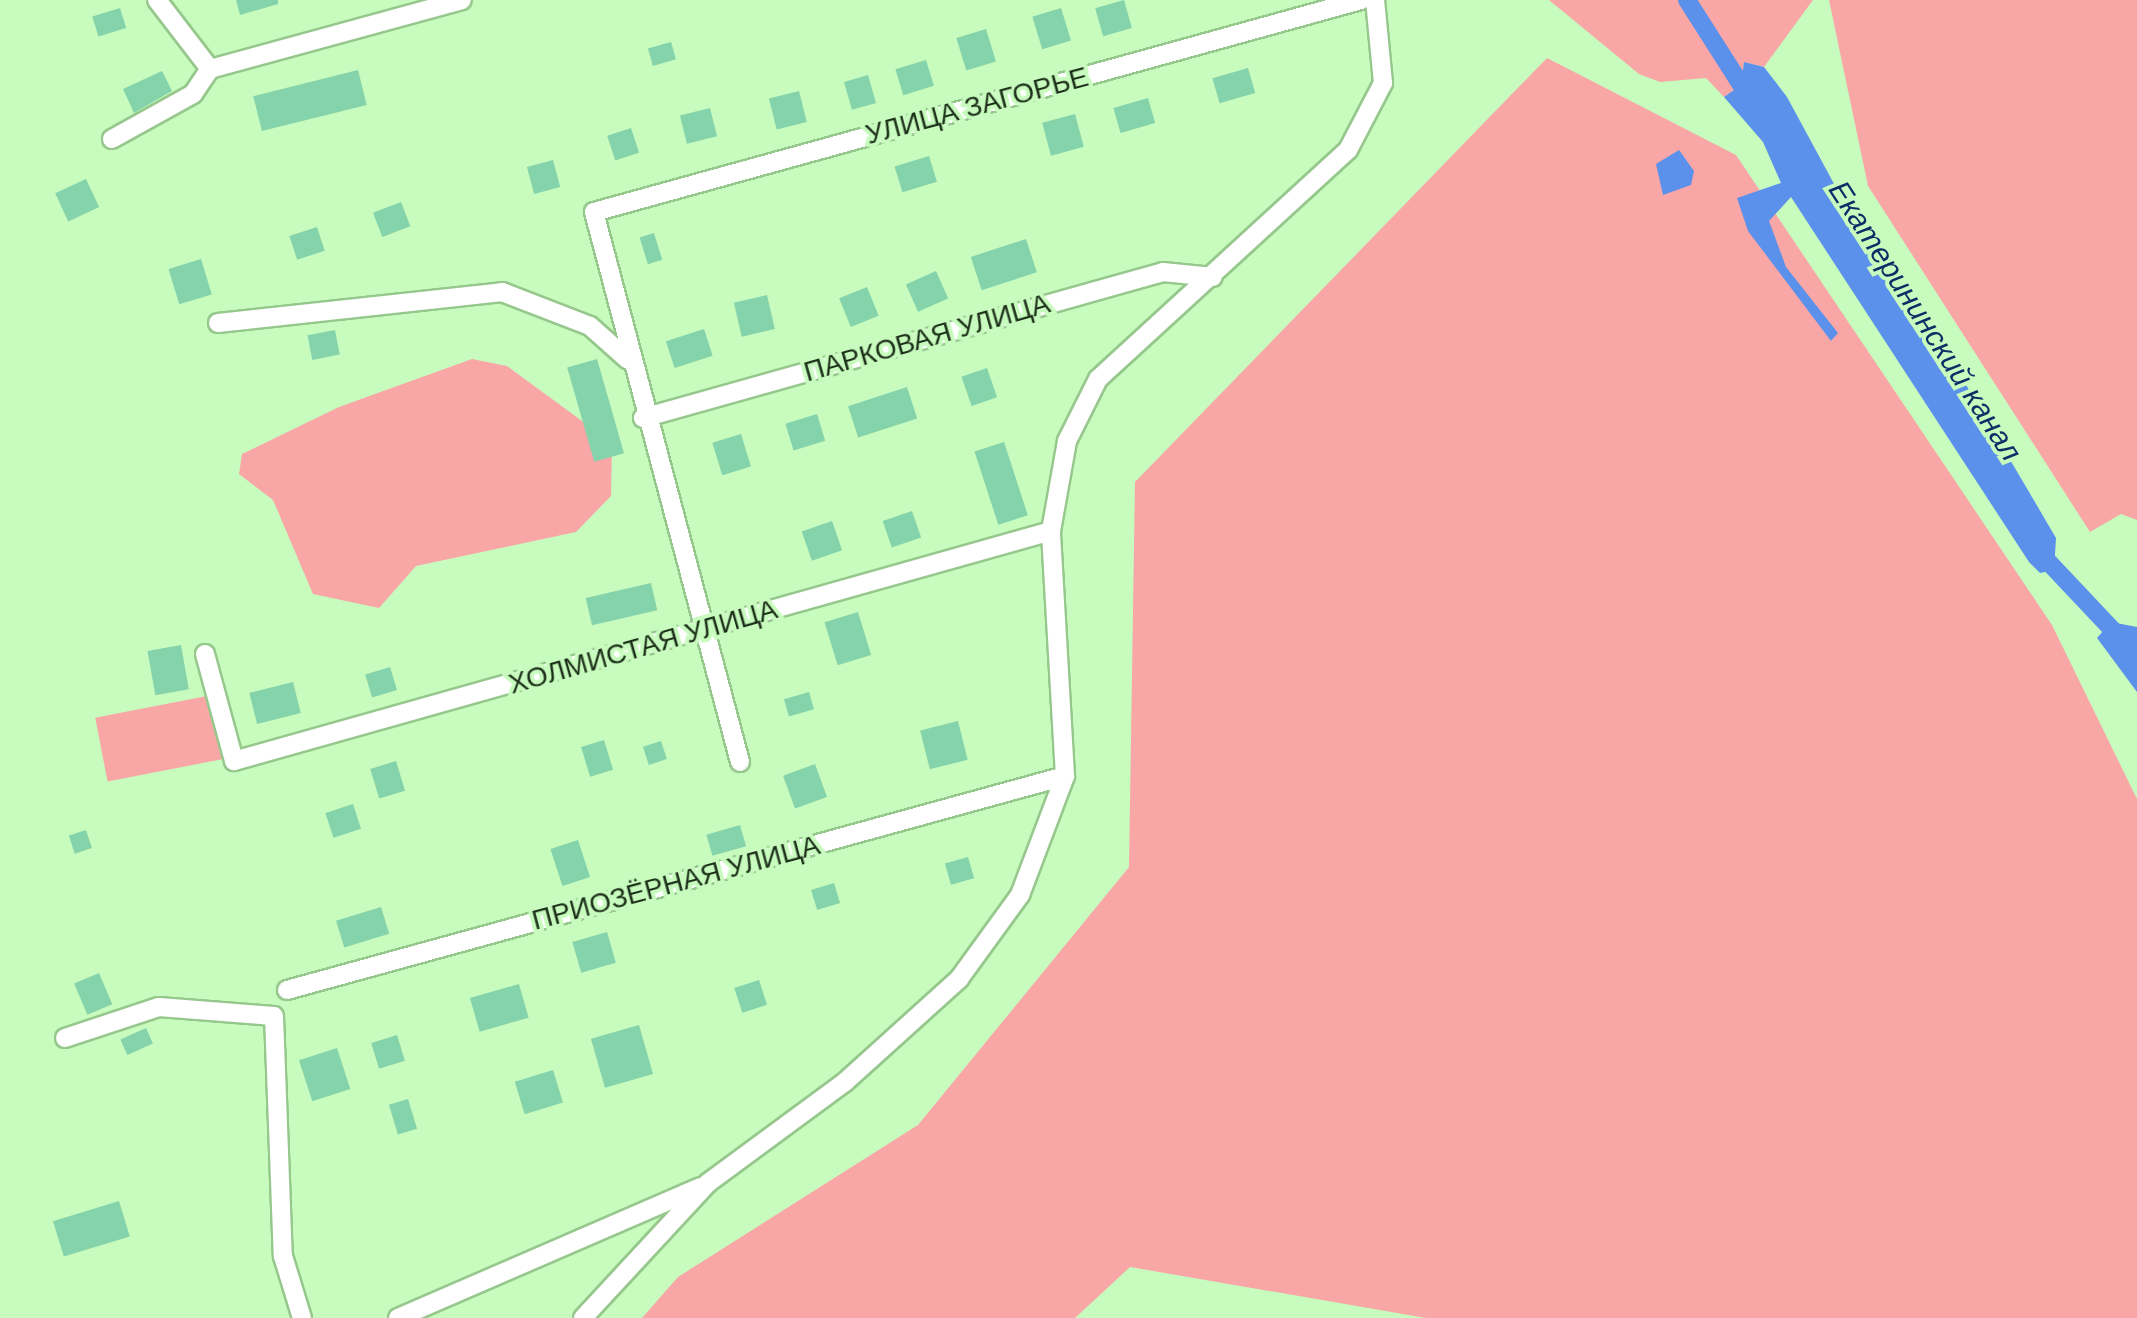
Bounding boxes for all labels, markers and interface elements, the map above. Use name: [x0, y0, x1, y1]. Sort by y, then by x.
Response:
street label: УЛИЦА ЗАГОРЬЕ: [862, 60, 1092, 152]
water label: Екатерининский канал: [1821, 174, 2029, 468]
street label: ПАРКОВАЯ УЛИЦА: [800, 287, 1054, 389]
street label: ХОЛМИСТАЯ УЛИЦА: [505, 593, 781, 701]
street label: ПРИОЗЁРНАЯ УЛИЦА: [528, 828, 824, 938]

